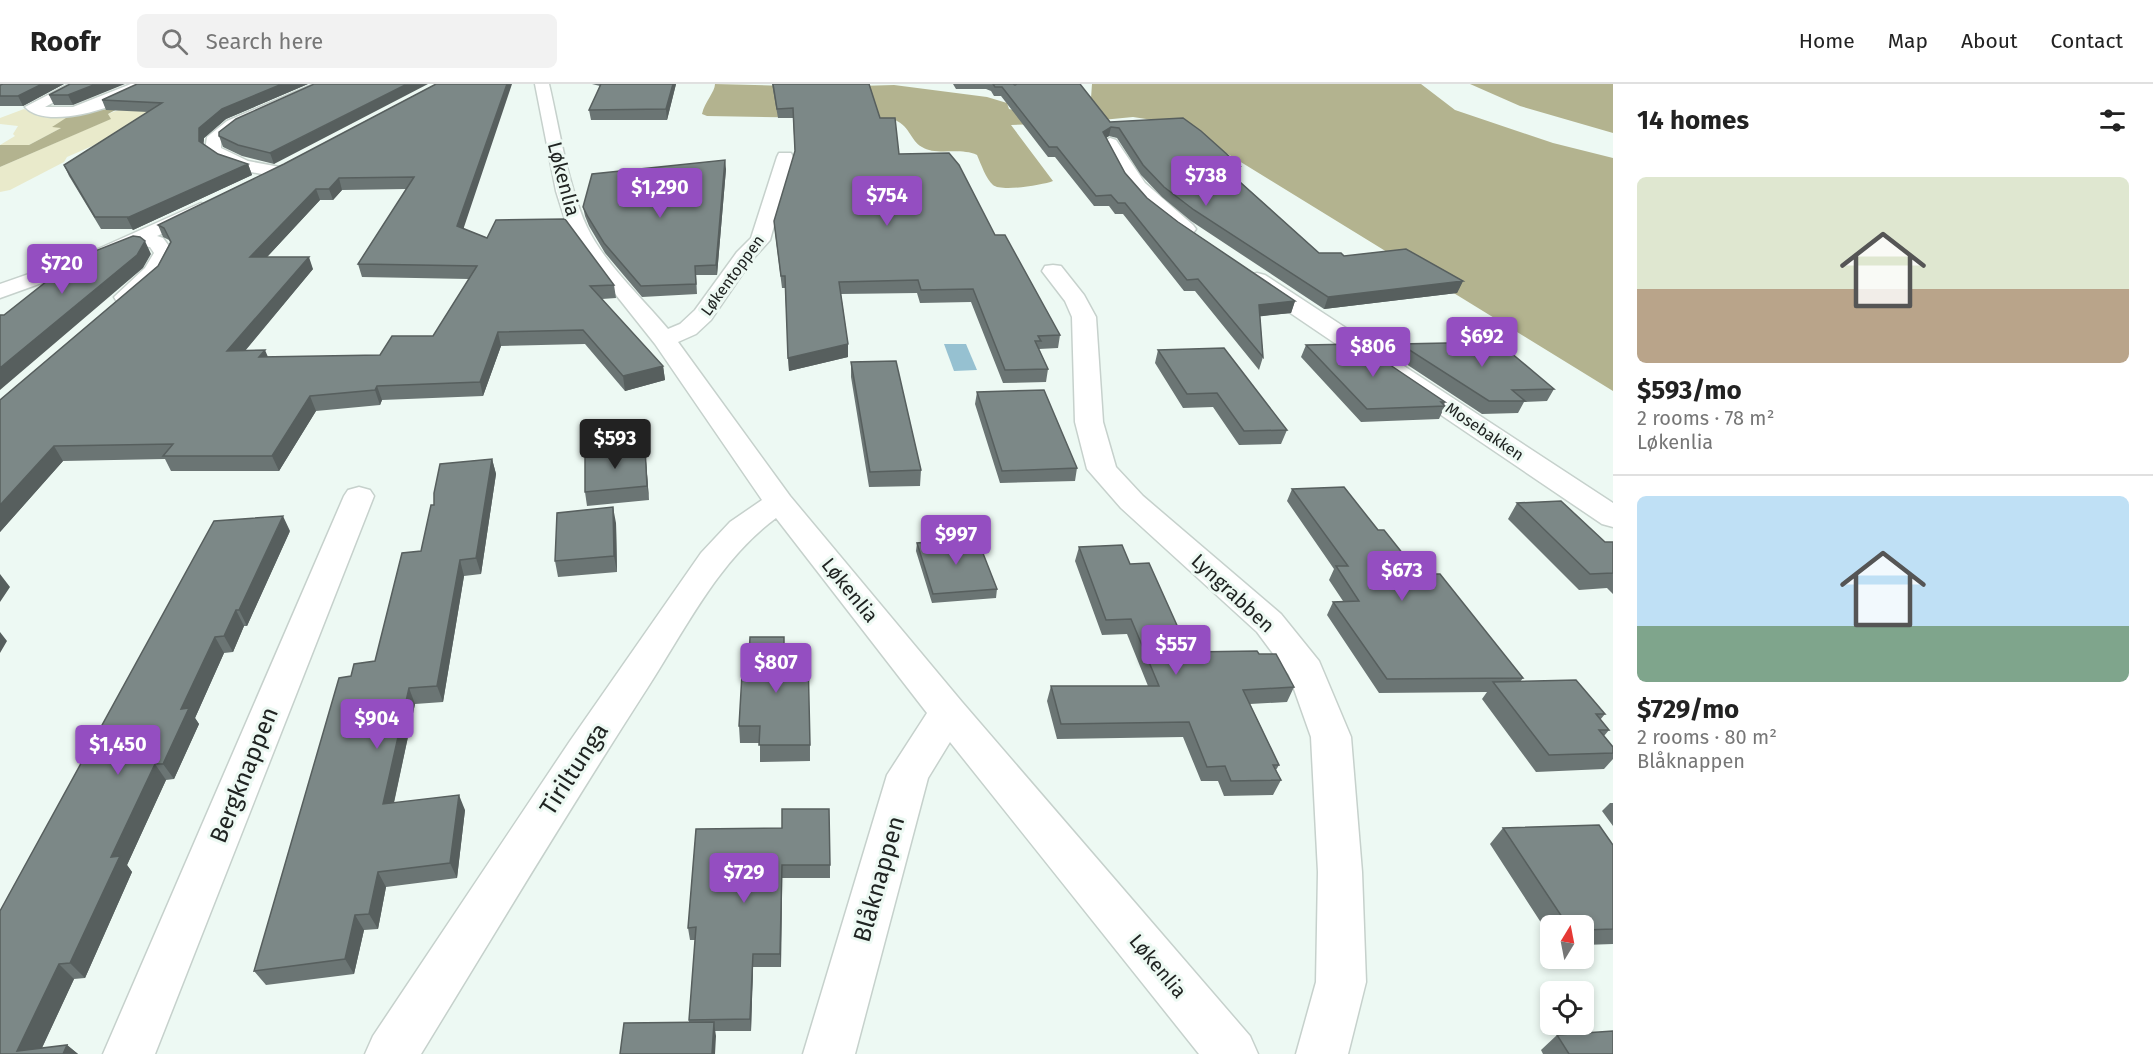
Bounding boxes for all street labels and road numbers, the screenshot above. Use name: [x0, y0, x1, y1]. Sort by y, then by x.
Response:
street label: Løkenlia: [543, 139, 585, 219]
street label: Løkentoppen: [697, 231, 768, 319]
street label: Mosebakken: [1442, 398, 1527, 465]
street label: Lyngrabben: [1186, 548, 1280, 638]
street label: Løkenlia: [817, 553, 883, 627]
street label: Bergknappen: [204, 703, 284, 847]
street label: Tiriltunga: [534, 718, 614, 820]
street label: Blåknappen: [848, 813, 910, 945]
street label: Løkenlia: [1124, 929, 1192, 1003]

